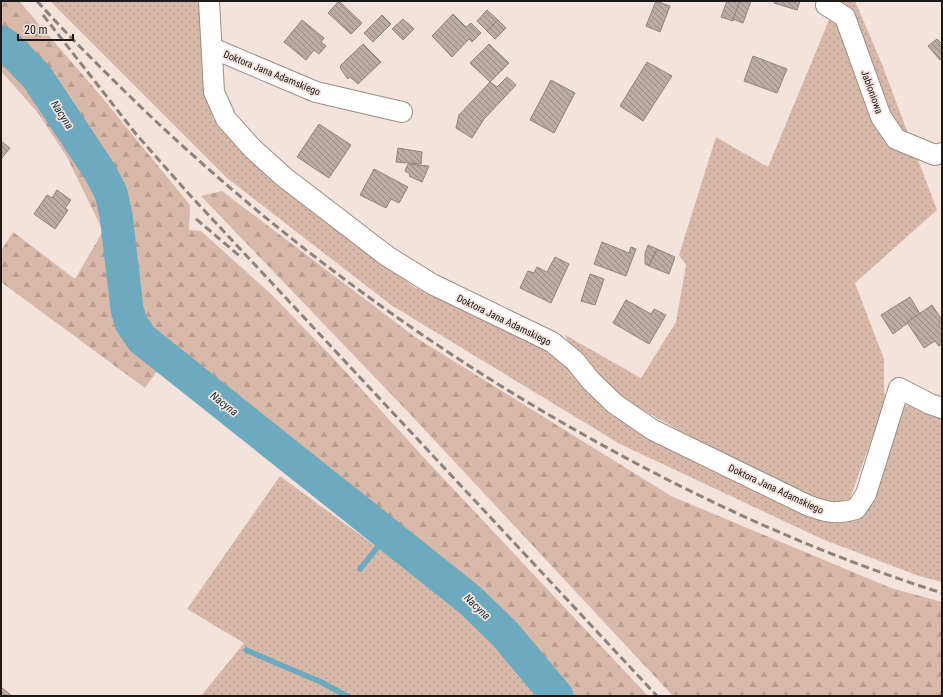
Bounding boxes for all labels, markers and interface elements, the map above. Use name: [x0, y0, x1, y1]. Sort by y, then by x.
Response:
scale bar: [18, 16, 73, 42]
text: 20 m: [24, 23, 48, 37]
street label: Doktora Jana Adamskiego: [222, 48, 322, 98]
street label: Jabłoniowa: [859, 69, 885, 115]
water label: Nacyna: [48, 98, 76, 132]
street label: Doktora Jana Adamskiego: [455, 292, 553, 348]
water label: Nacyna: [208, 389, 240, 419]
street label: Doktora Jana Adamskiego: [727, 462, 825, 516]
water label: Nacyna: [461, 592, 493, 622]

